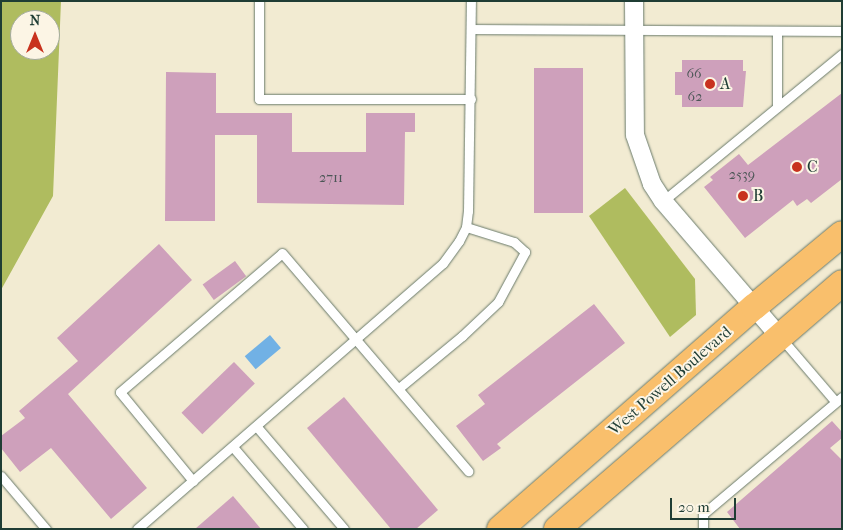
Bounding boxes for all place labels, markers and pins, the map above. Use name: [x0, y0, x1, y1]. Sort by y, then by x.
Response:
place label: A: [720, 74, 730, 94]
marker: A: [704, 78, 716, 90]
place label: C: [807, 157, 818, 177]
marker: C: [791, 161, 803, 173]
place label: B: [753, 186, 763, 206]
marker: B: [737, 190, 749, 202]

